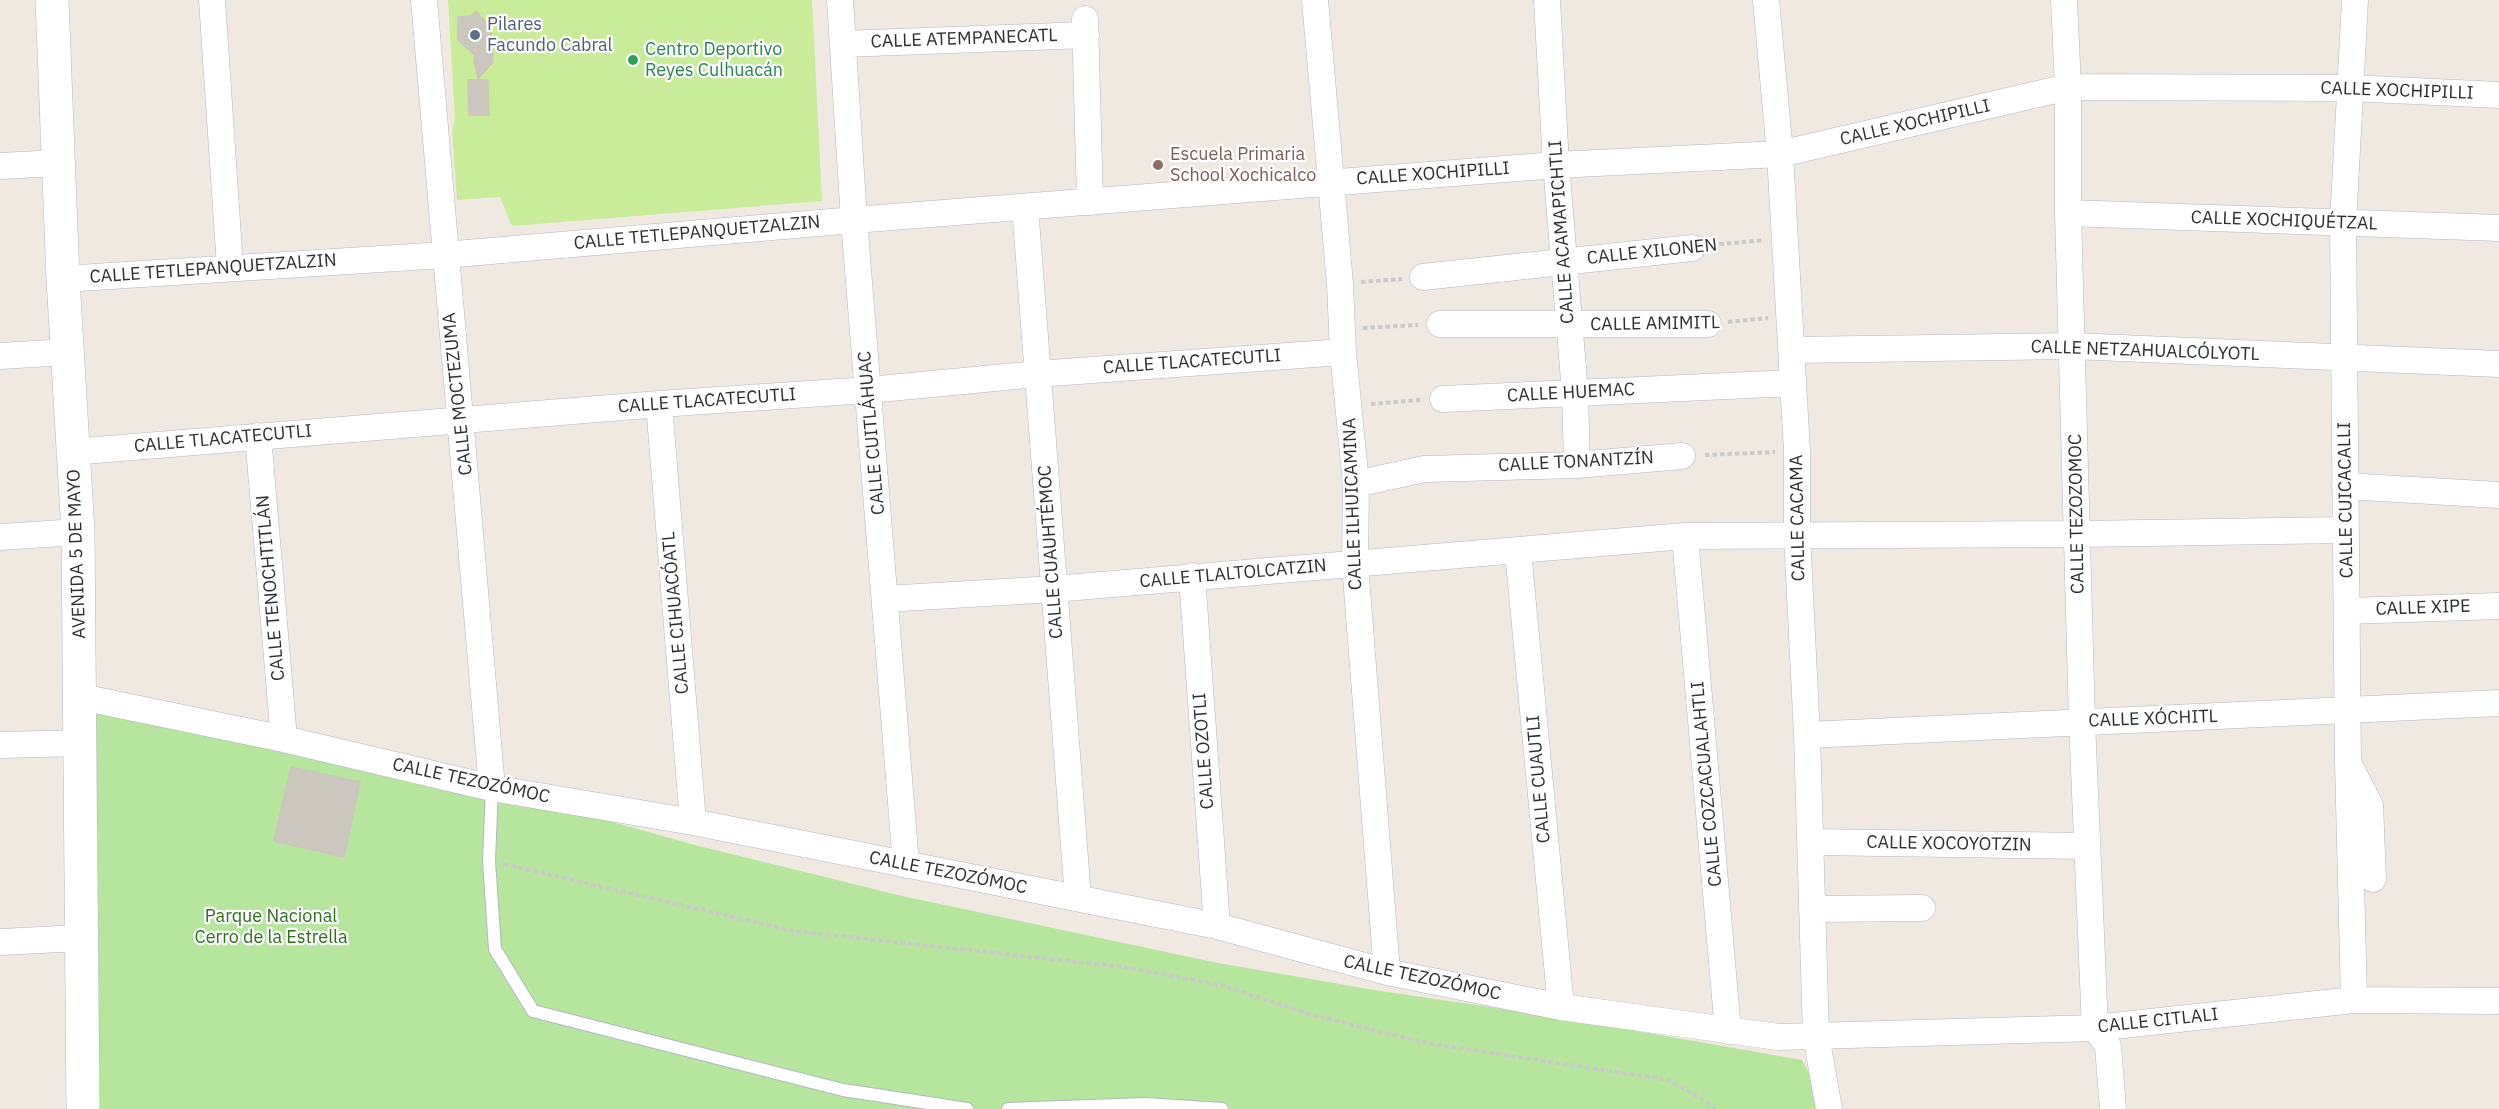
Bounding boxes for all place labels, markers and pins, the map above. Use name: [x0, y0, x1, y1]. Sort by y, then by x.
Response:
place label: Pilares Facundo Cabral: [487, 14, 612, 57]
marker: Pilares Facundo Cabral: [468, 28, 482, 42]
place label: Centro Deportivo Reyes Culhuacán: [645, 39, 783, 82]
marker: Centro Deportivo Reyes Culhuacán: [626, 53, 640, 67]
place label: Escuela Primaria School Xochicalco: [1170, 144, 1316, 186]
marker: Escuela Primaria School Xochicalco: [1151, 158, 1165, 172]

